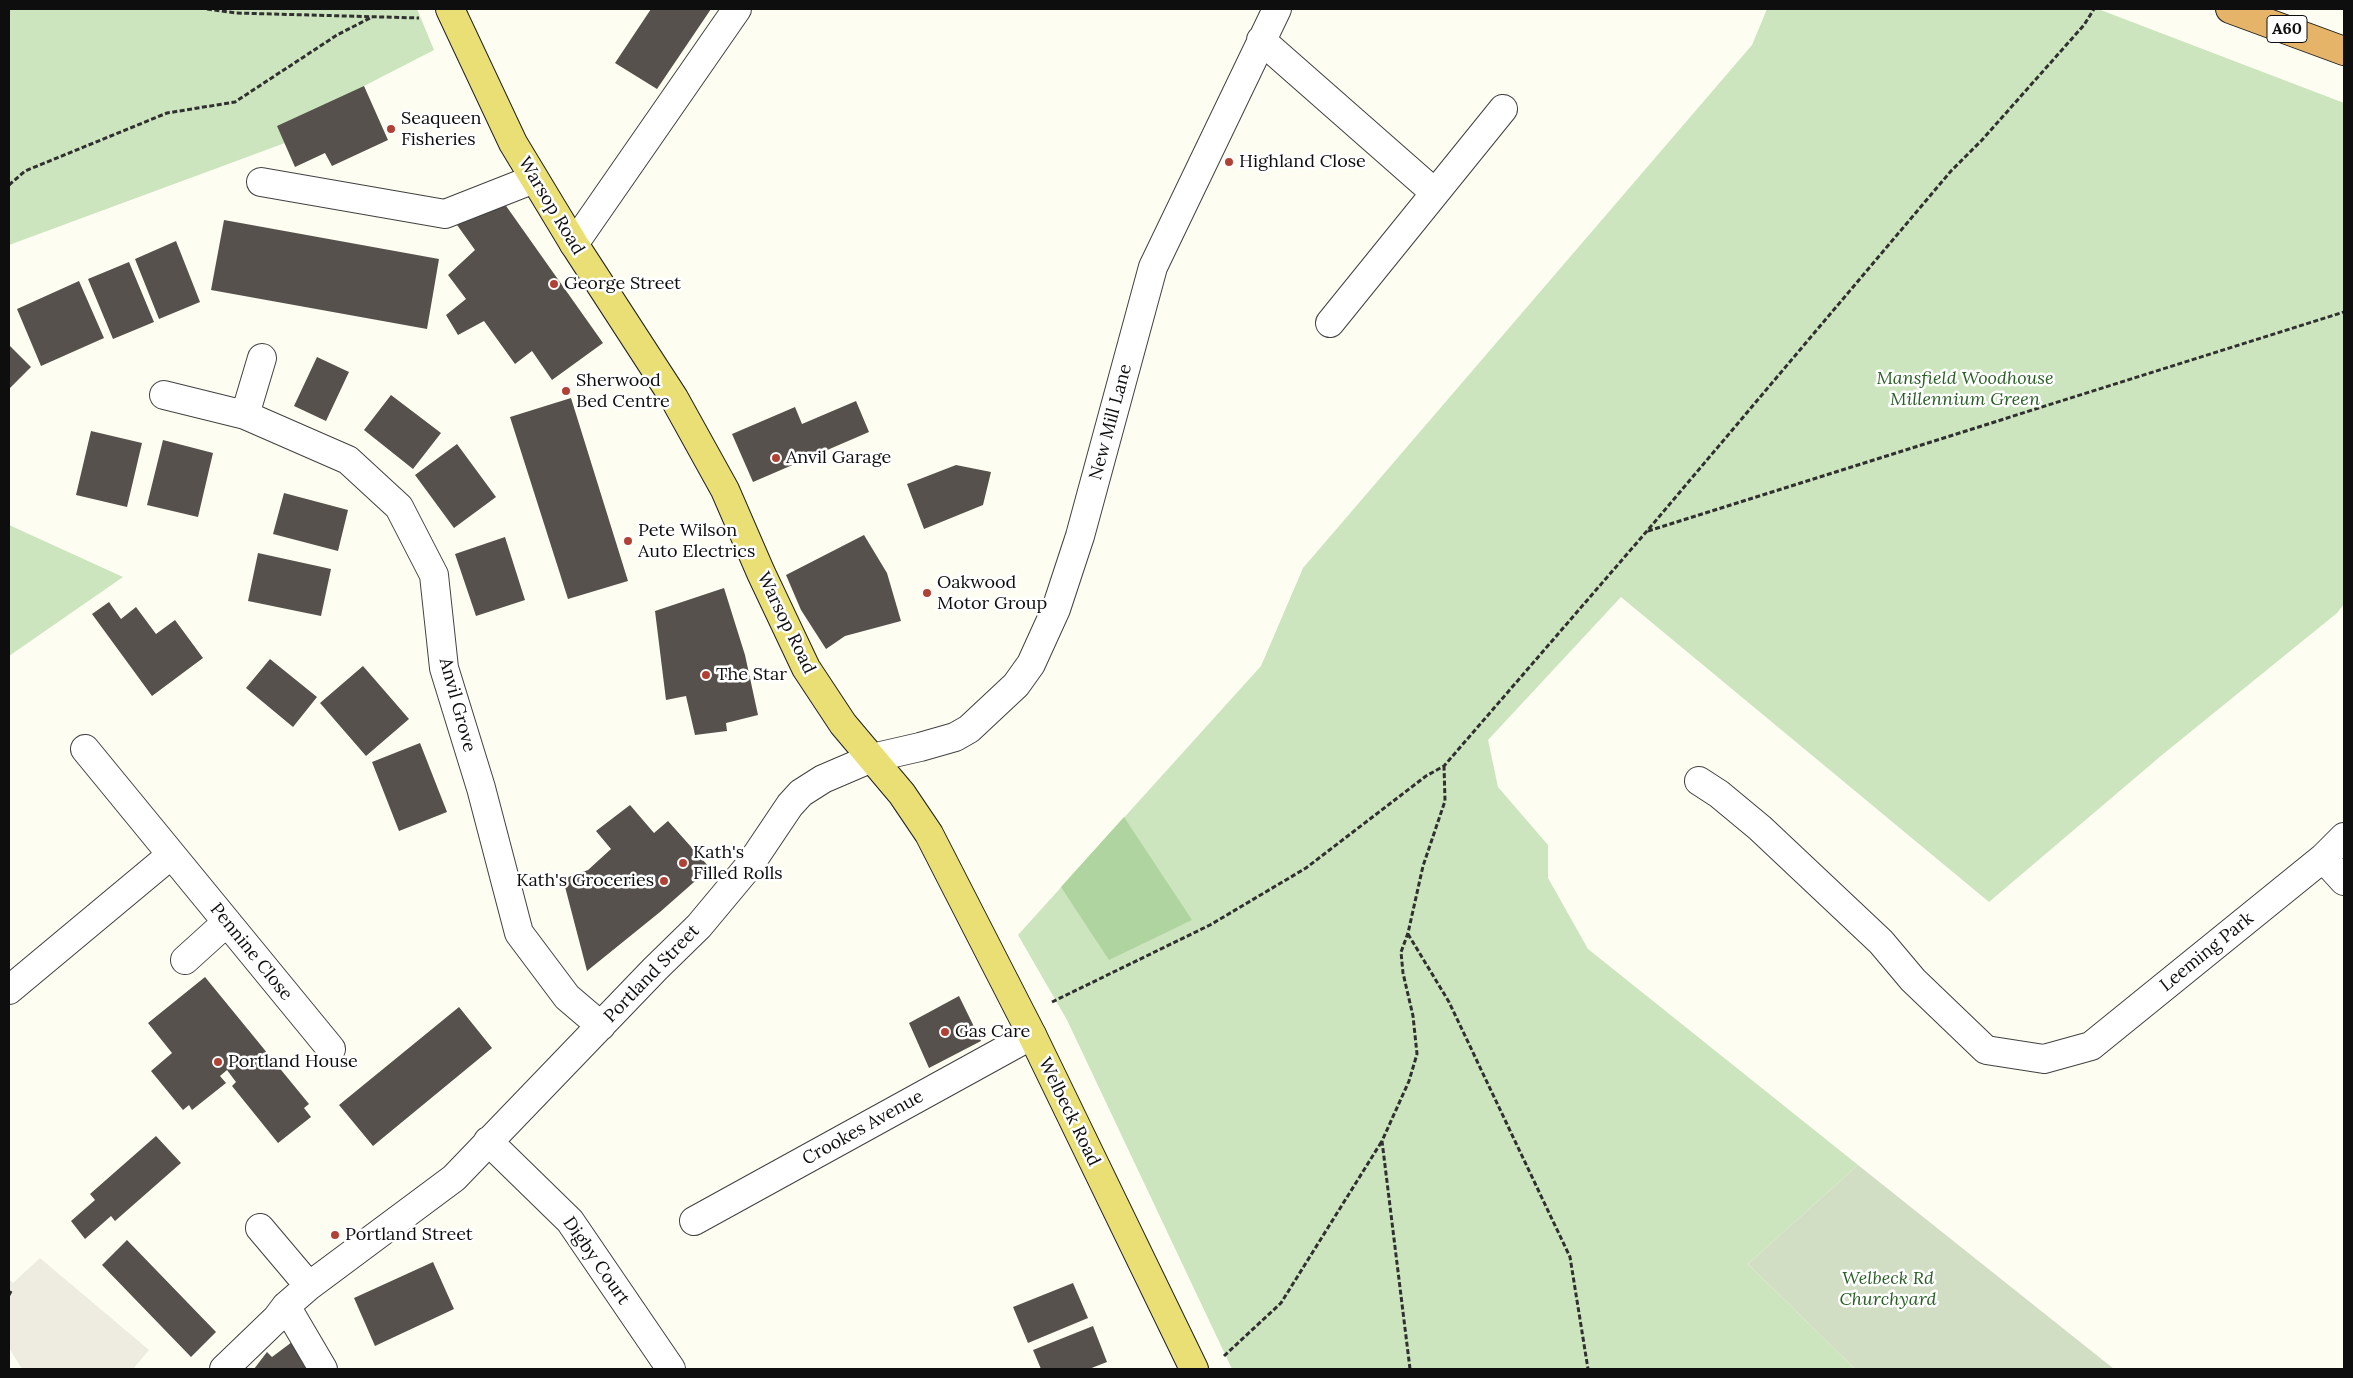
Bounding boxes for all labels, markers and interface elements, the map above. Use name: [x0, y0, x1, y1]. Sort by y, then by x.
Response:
road number: A60: [2267, 15, 2307, 42]
place label: Seaqueen Fisheries: [401, 108, 482, 150]
marker: Seaqueen Fisheries: [385, 123, 397, 135]
place label: Highland Close: [1239, 151, 1366, 173]
street label: Warsop Road: [513, 153, 589, 259]
marker: Highland Close: [1223, 156, 1235, 168]
place label: George Street: [564, 273, 681, 295]
marker: George Street: [548, 278, 560, 290]
street label: New Mill Lane: [1085, 362, 1137, 482]
park label: Mansfield Woodhouse Millennium Green: [1876, 368, 2054, 410]
place label: Sherwood Bed Centre: [576, 370, 670, 412]
marker: Sherwood Bed Centre: [560, 385, 572, 397]
place label: Anvil Garage: [786, 447, 891, 469]
marker: Anvil Garage: [770, 452, 782, 464]
place label: Pete Wilson Auto Electrics: [638, 520, 755, 562]
marker: Pete Wilson Auto Electrics: [622, 535, 634, 547]
street label: Warsop Road: [752, 569, 820, 677]
place label: Oakwood Motor Group: [937, 572, 1047, 614]
marker: Oakwood Motor Group: [921, 587, 933, 599]
street label: Anvil Grove: [434, 656, 480, 754]
place label: The Star: [716, 664, 787, 686]
marker: The Star: [700, 669, 712, 681]
place label: Kath's Filled Rolls: [693, 842, 783, 884]
marker: Kath's Filled Rolls: [677, 857, 689, 869]
place label: Kath's Groceries: [516, 870, 654, 892]
marker: Kath's Groceries: [658, 875, 670, 887]
street label: Pennine Close: [205, 899, 297, 1005]
street label: Leeming Park: [2156, 908, 2258, 996]
street label: Portland Street: [600, 921, 704, 1027]
place label: Gas Care: [955, 1021, 1030, 1043]
marker: Gas Care: [939, 1026, 951, 1038]
place label: Portland House: [228, 1051, 358, 1073]
street label: Welbeck Road: [1033, 1054, 1105, 1170]
marker: Portland House: [212, 1056, 224, 1068]
street label: Crookes Avenue: [799, 1086, 927, 1170]
street label: Digby Court: [558, 1213, 634, 1309]
place label: Portland Street: [345, 1224, 473, 1246]
marker: Portland Street: [329, 1229, 341, 1241]
park label: Welbeck Rd Churchyard: [1839, 1268, 1937, 1310]

